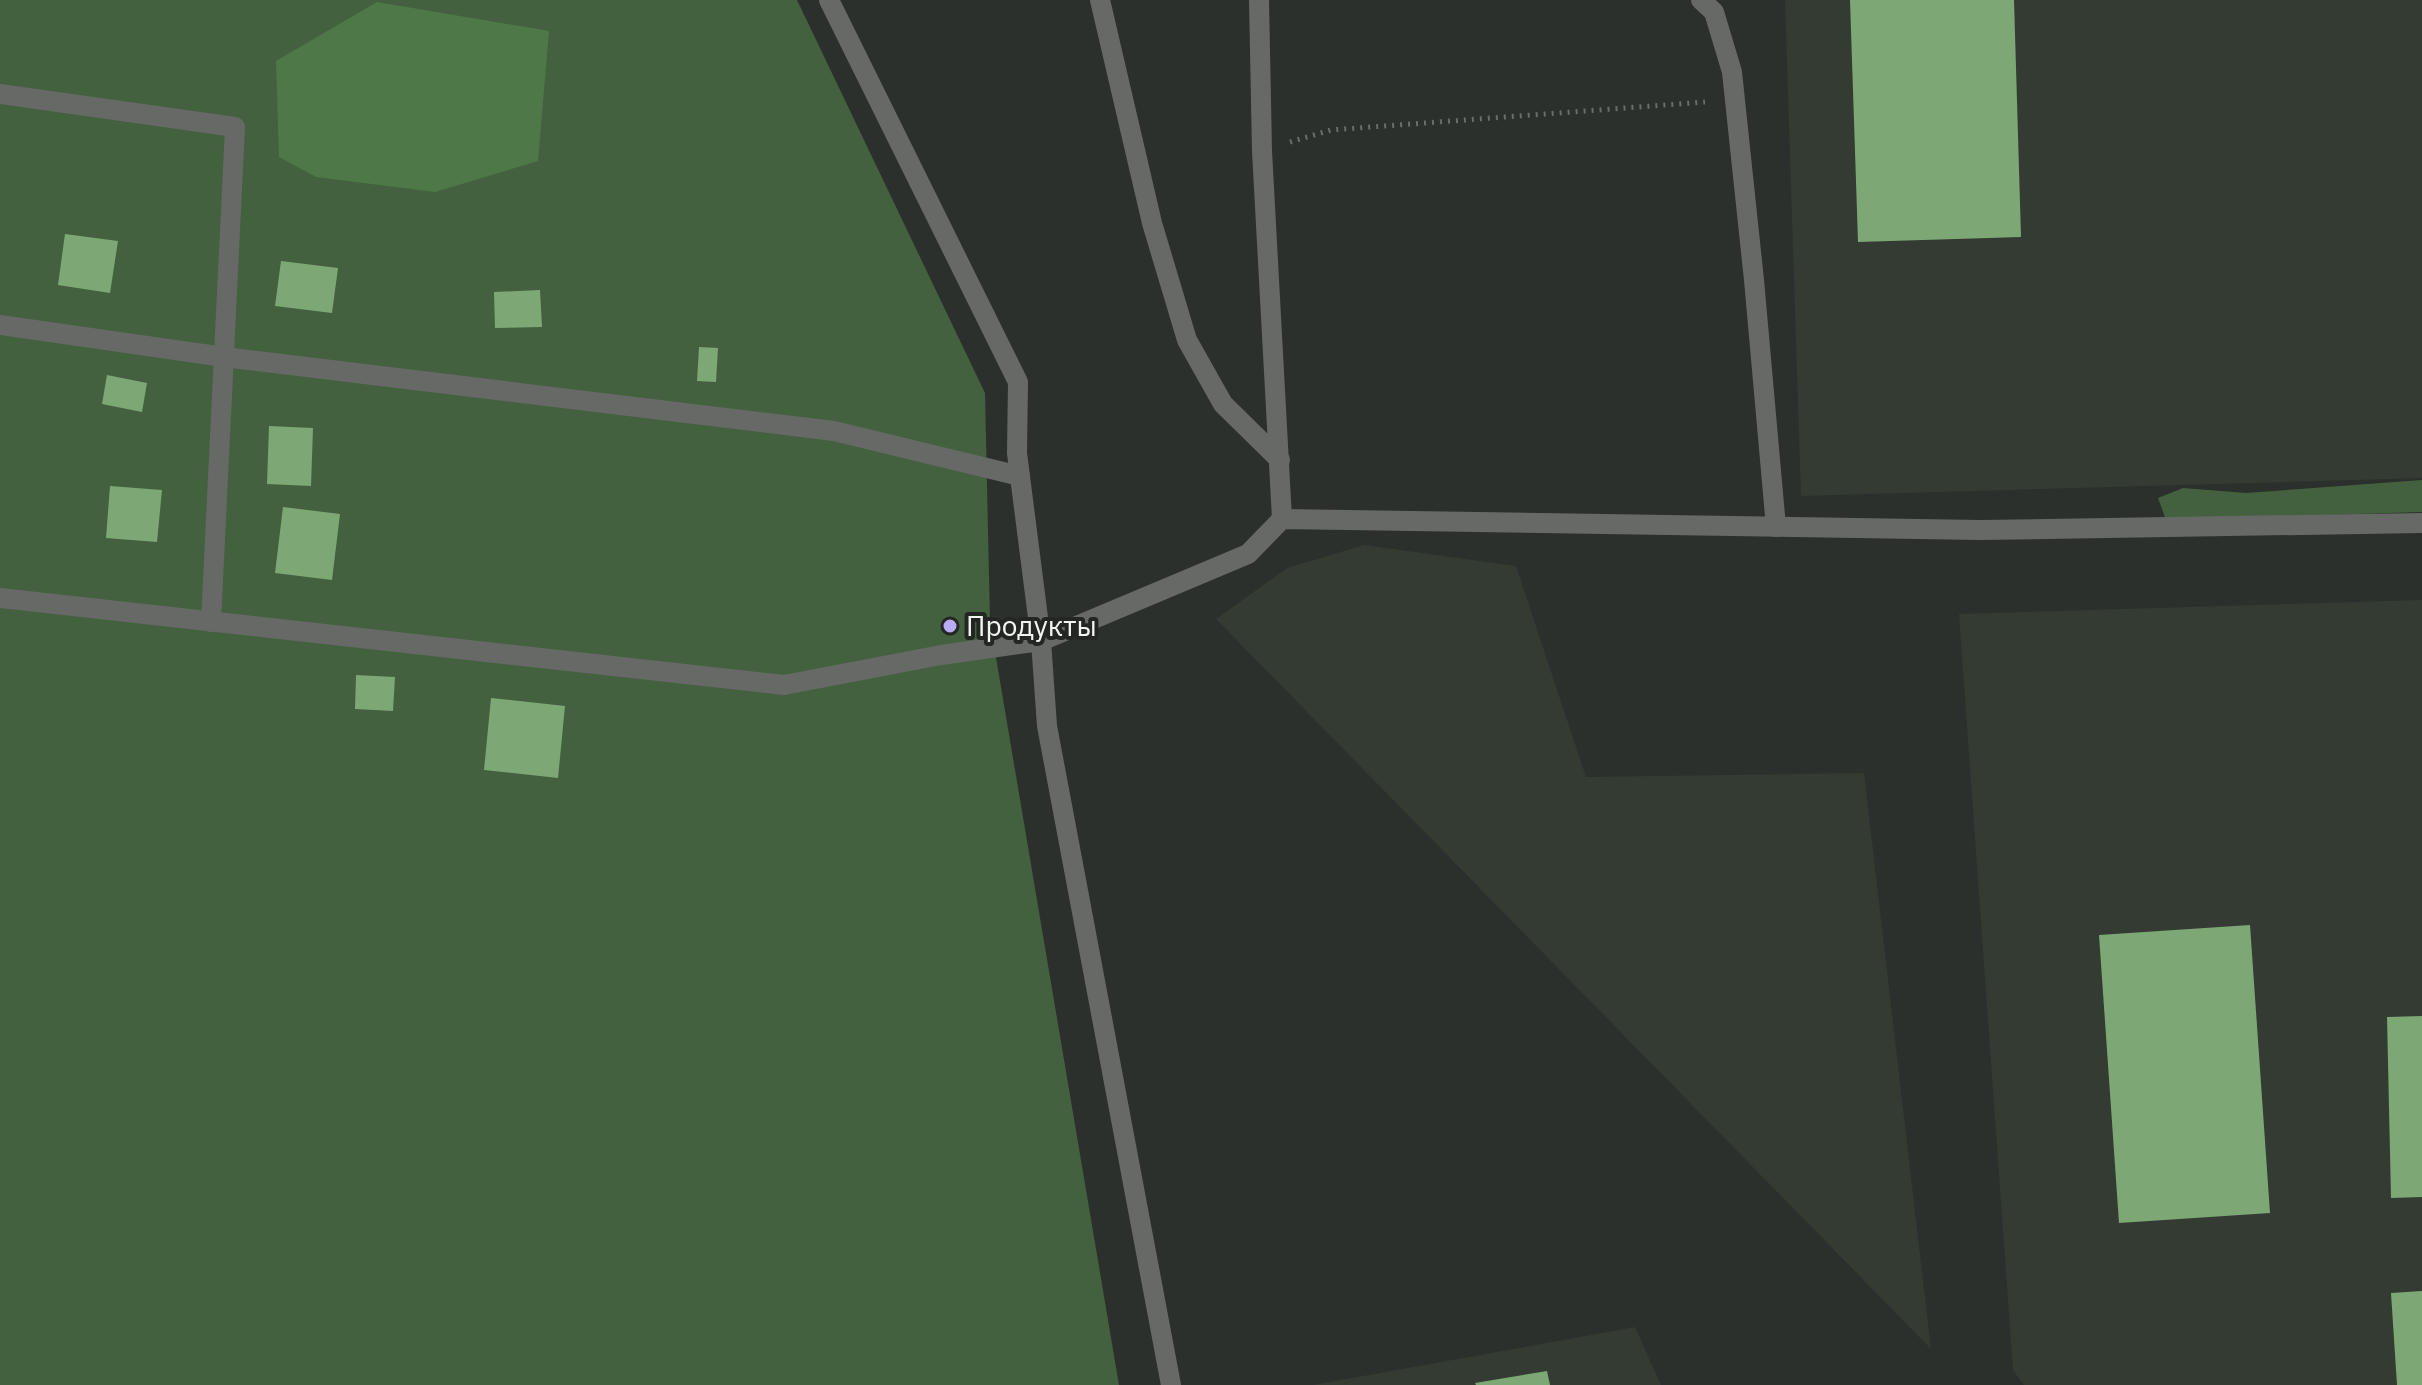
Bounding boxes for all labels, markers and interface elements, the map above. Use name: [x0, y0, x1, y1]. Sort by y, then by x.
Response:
place label: Продукты: [966, 607, 1097, 644]
marker: Продукты: [941, 617, 959, 635]

